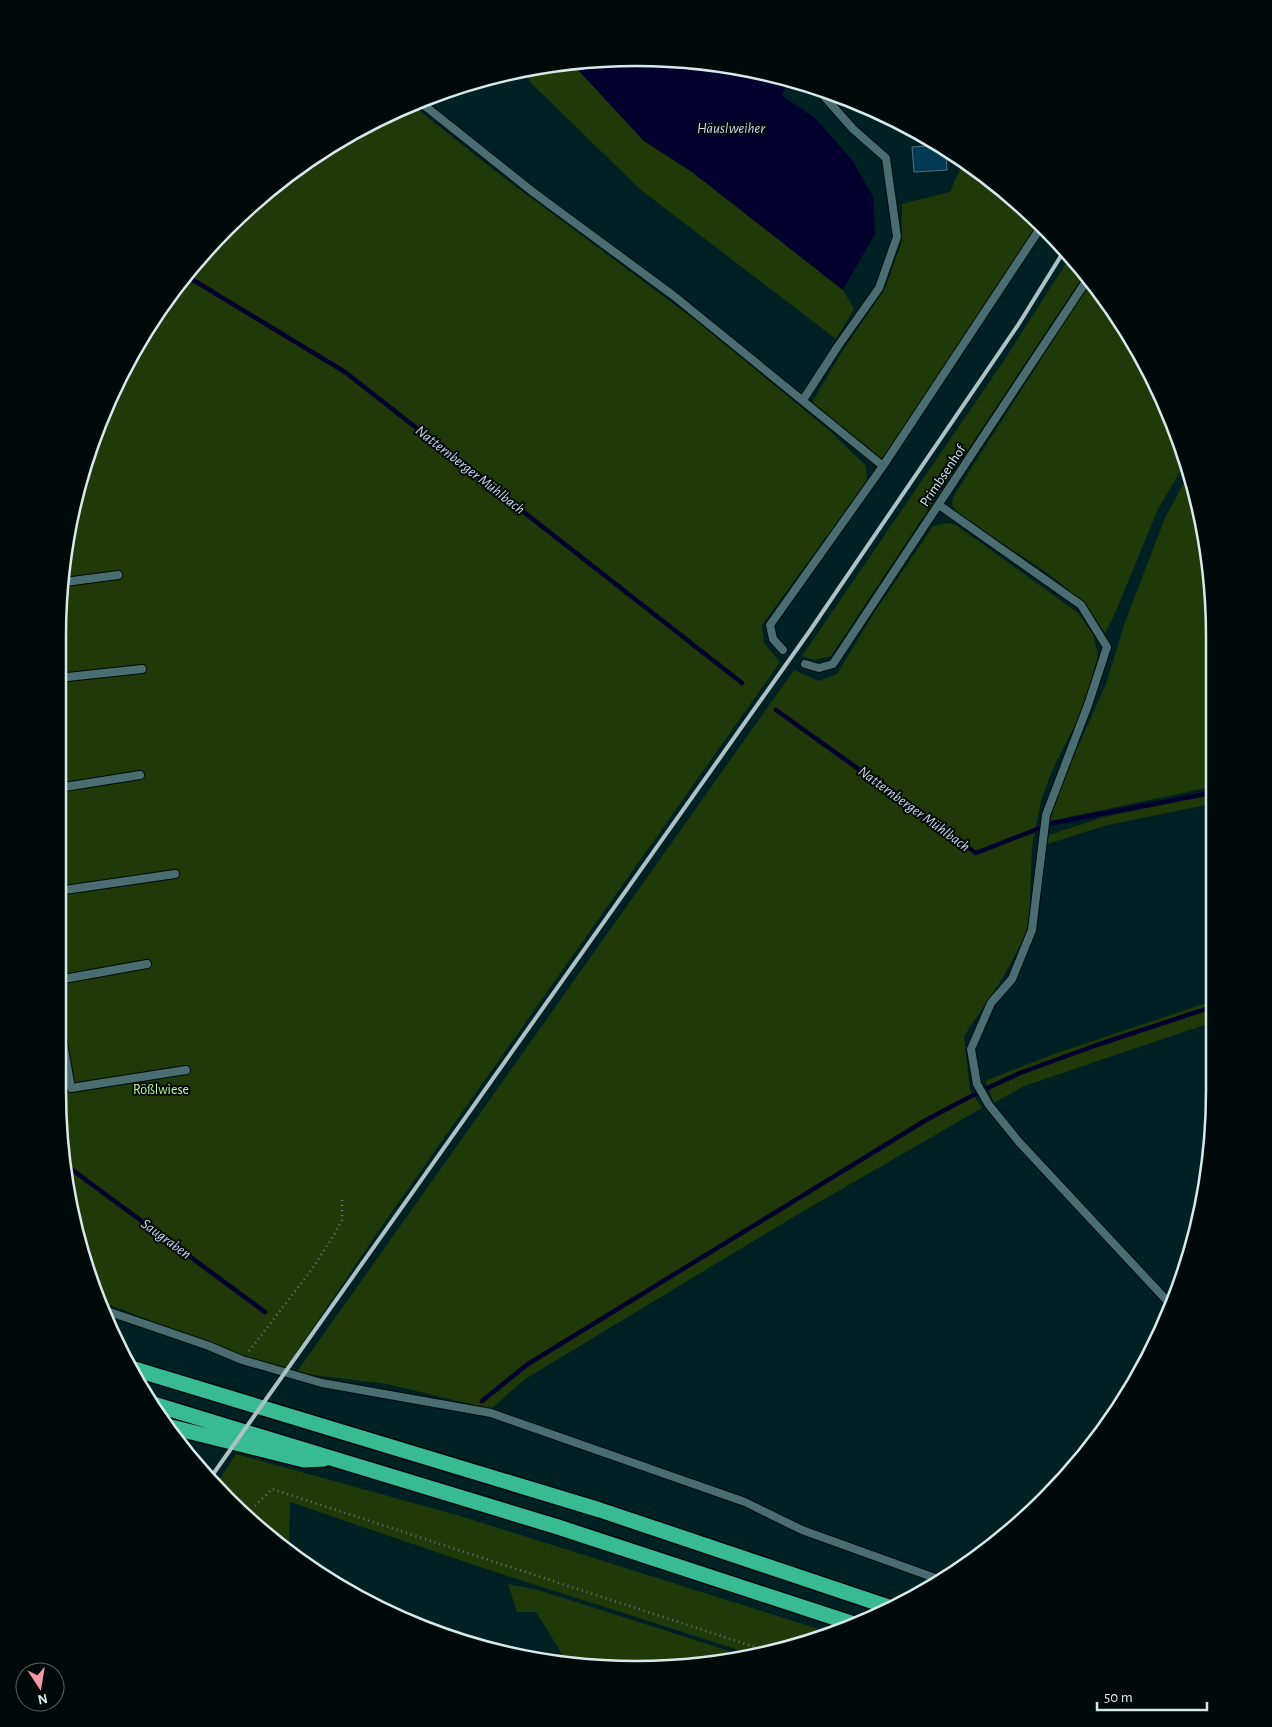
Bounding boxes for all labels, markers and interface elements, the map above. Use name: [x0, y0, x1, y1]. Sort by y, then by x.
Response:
water label: Häuslweiher: [697, 121, 766, 136]
water label: Natternberger Mühlbach: [413, 423, 527, 517]
street label: Primbsenhof: [918, 442, 969, 509]
water label: Natternberger Mühlbach: [855, 764, 973, 854]
park label: Rößlwiese: [133, 1083, 189, 1097]
water label: Saugraben: [138, 1216, 194, 1262]
north arrow: [15, 1662, 65, 1712]
scale bar: [1097, 1680, 1207, 1712]
text: 50 m: [1104, 1690, 1133, 1705]
text: N: [36, 1691, 49, 1707]

